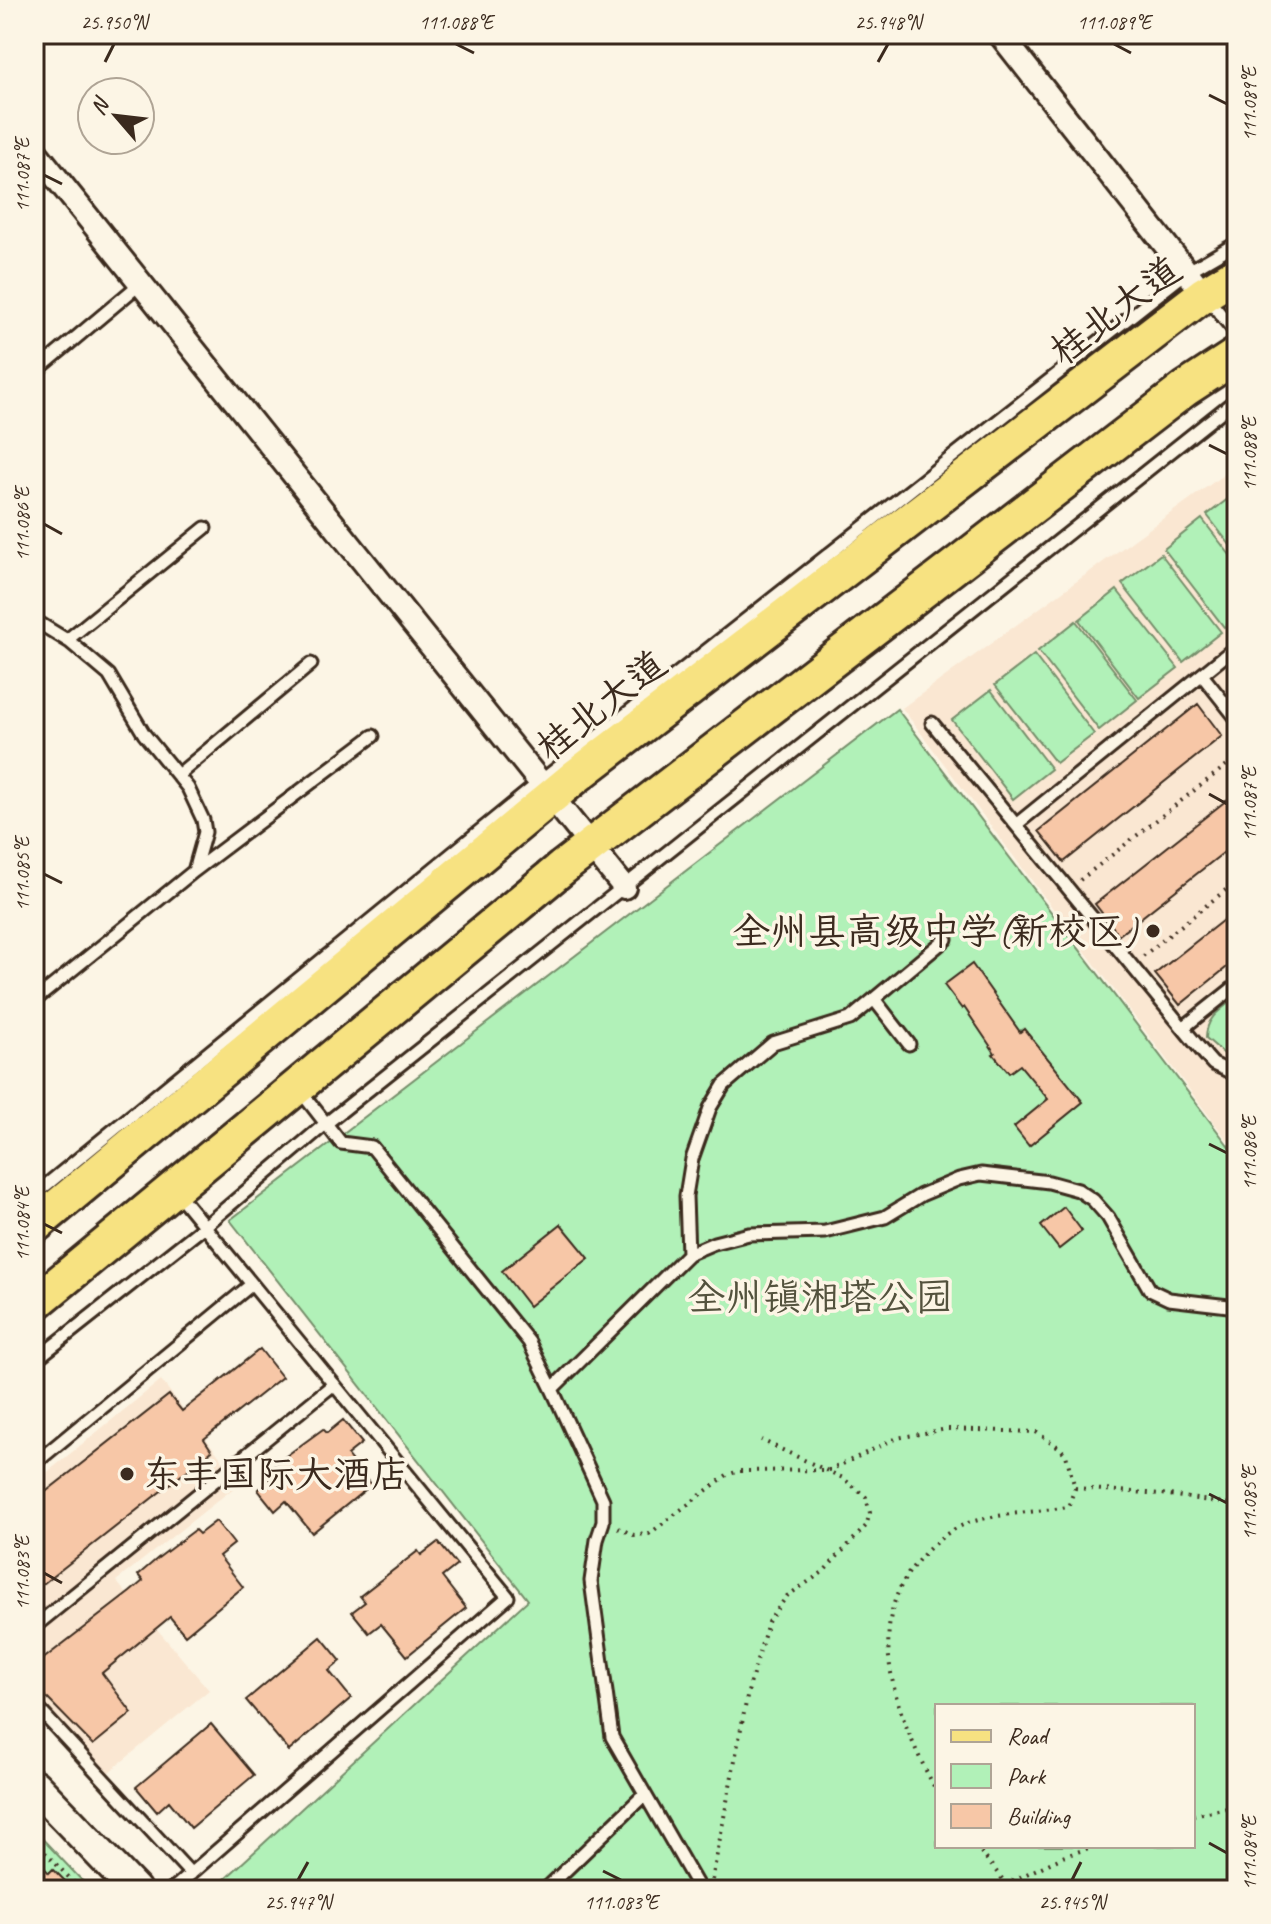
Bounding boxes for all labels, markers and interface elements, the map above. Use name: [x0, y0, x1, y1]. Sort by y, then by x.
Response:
text: 25.950°N: [81, 10, 150, 35]
text: 111.088°E: [419, 10, 496, 35]
text: 25.948°N: [855, 10, 924, 35]
text: 111.089°E: [1077, 10, 1154, 35]
text: 111.089°E: [1237, 64, 1262, 141]
north arrow: [76, 76, 156, 156]
text: N: [84, 92, 116, 120]
text: 111.087°E: [10, 135, 35, 212]
street label: 桂北大道: [1040, 246, 1190, 375]
text: 111.088°E: [1237, 414, 1262, 491]
text: 111.086°E: [10, 484, 35, 561]
street label: 桂北大道: [527, 640, 676, 771]
text: 111.087°E: [1237, 764, 1262, 841]
text: 111.085°E: [10, 834, 35, 911]
place label: 全州县高级中学(新校区): [732, 908, 1139, 955]
marker: 全州县高级中学(新校区): [1144, 922, 1162, 940]
text: 111.086°E: [1237, 1113, 1262, 1190]
text: 111.084°E: [10, 1184, 35, 1261]
park label: 全州镇湘塔公园: [687, 1274, 953, 1321]
place label: 东丰国际大酒店: [143, 1451, 409, 1498]
text: 111.085°E: [1237, 1463, 1262, 1540]
marker: 东丰国际大酒店: [118, 1465, 136, 1483]
text: 111.083°E: [10, 1533, 35, 1610]
legend: [935, 1704, 1195, 1848]
text: Road: [1007, 1721, 1051, 1751]
text: Park: [1007, 1761, 1047, 1791]
text: Building: [1007, 1801, 1072, 1831]
text: 111.084°E: [1237, 1813, 1262, 1890]
text: 25.947°N: [265, 1890, 334, 1915]
text: 111.083°E: [584, 1890, 661, 1915]
text: 25.945°N: [1039, 1890, 1108, 1915]

